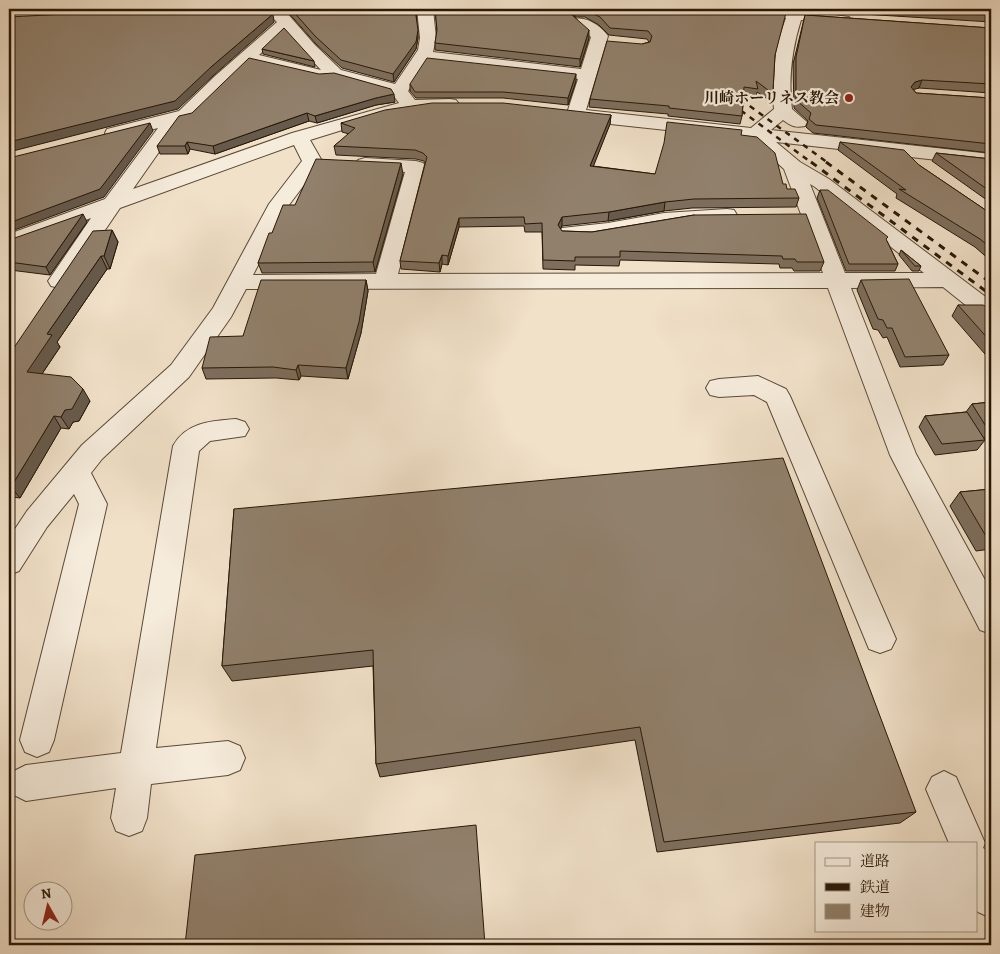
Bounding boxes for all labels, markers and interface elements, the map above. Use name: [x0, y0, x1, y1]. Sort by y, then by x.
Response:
place label: 川崎ホーリネス教会: [704, 88, 839, 108]
marker: 川崎ホーリネス教会: [843, 92, 855, 104]
legend: [815, 842, 978, 932]
text: 道路: [860, 851, 890, 871]
text: 鉄道: [860, 877, 890, 897]
north arrow: [22, 882, 72, 932]
text: N: [40, 884, 53, 904]
text: 建物: [860, 901, 890, 921]

